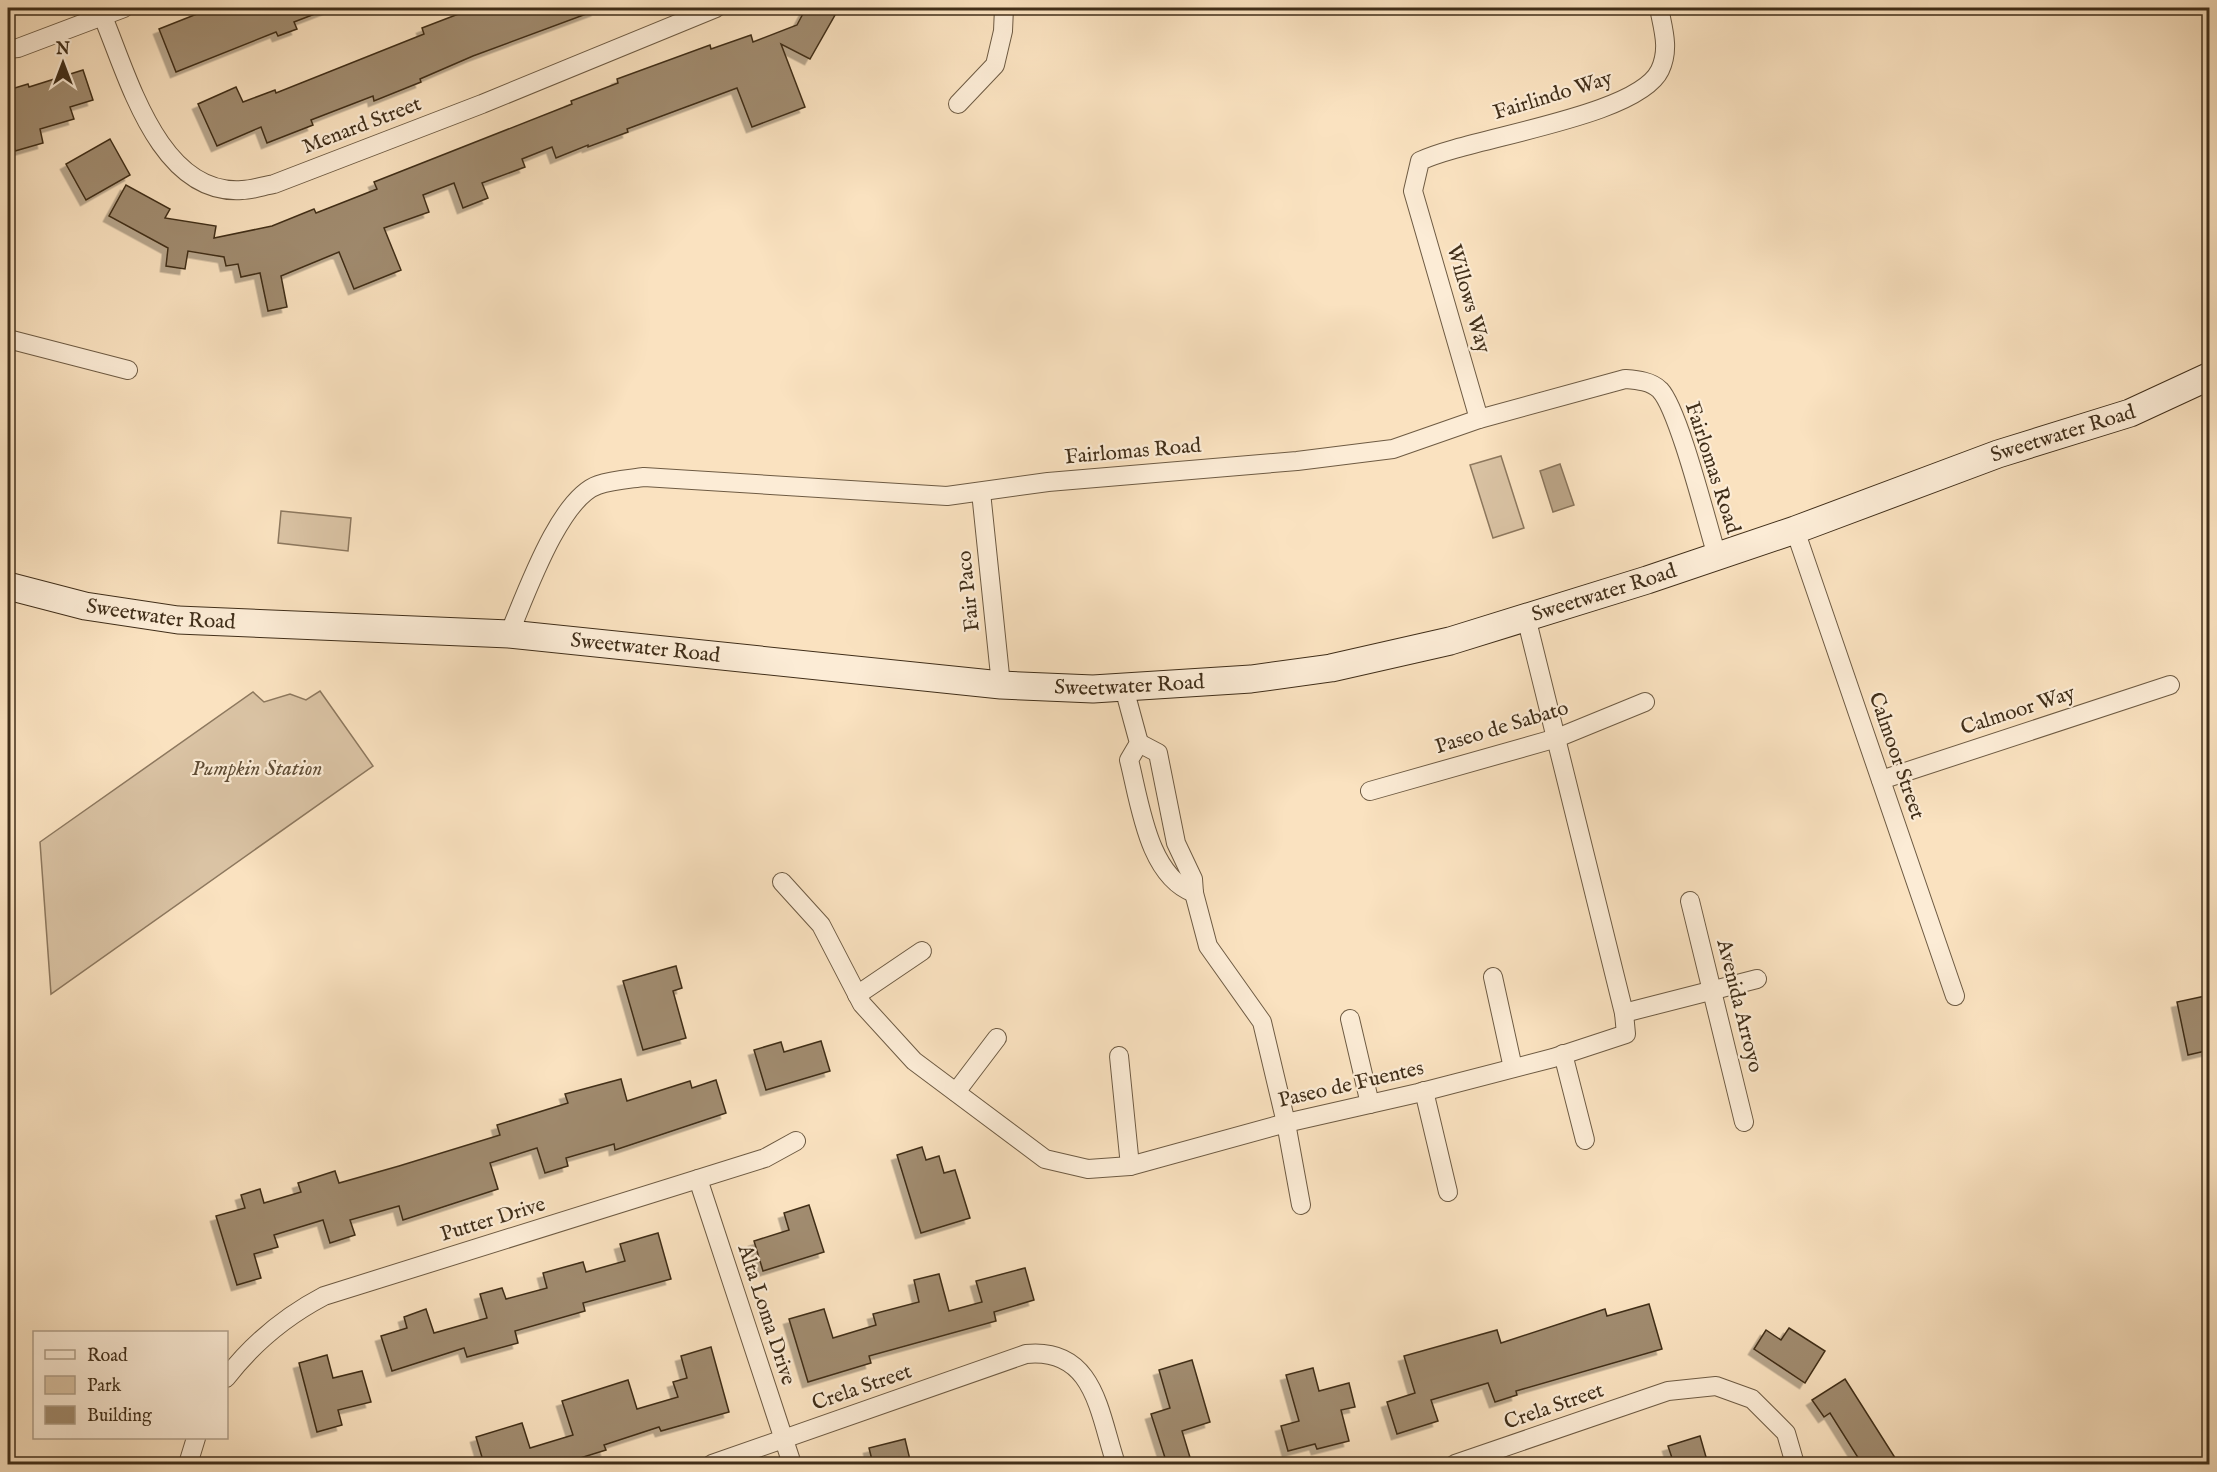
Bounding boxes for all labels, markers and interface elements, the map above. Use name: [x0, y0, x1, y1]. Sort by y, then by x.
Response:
north arrow: [33, 33, 93, 93]
text: N: [55, 40, 70, 60]
street label: Fairlindo Way: [1490, 65, 1616, 127]
street label: Menard Street: [299, 91, 425, 161]
street label: Willows Way: [1440, 242, 1497, 357]
street label: Sweetwater Road: [1987, 398, 2140, 469]
street label: Fairlomas Road: [1678, 399, 1746, 538]
street label: Fairlomas Road: [1064, 433, 1203, 471]
street label: Fair Paco: [951, 549, 987, 633]
street label: Sweetwater Road: [1528, 557, 1681, 628]
street label: Sweetwater Road: [84, 593, 237, 636]
street label: Sweetwater Road: [569, 627, 722, 669]
street label: Sweetwater Road: [1054, 668, 1206, 703]
street label: Calmoor Way: [1957, 680, 2079, 742]
street label: Calmoor Street: [1862, 689, 1930, 823]
street label: Paseo de Sabato: [1432, 695, 1572, 761]
park label: Pumpkin Station: [192, 756, 322, 783]
street label: Avenida Arroyo: [1709, 936, 1769, 1075]
street label: Paseo de Fuentes: [1276, 1055, 1426, 1115]
street label: Putter Drive: [437, 1191, 549, 1249]
street label: Alta Loma Drive: [730, 1240, 802, 1389]
legend: [33, 1331, 228, 1439]
text: Road: [87, 1345, 128, 1368]
street label: Crela Street: [808, 1358, 916, 1418]
text: Park: [87, 1375, 122, 1398]
street label: Crela Street: [1500, 1377, 1608, 1437]
text: Building: [87, 1405, 152, 1428]

